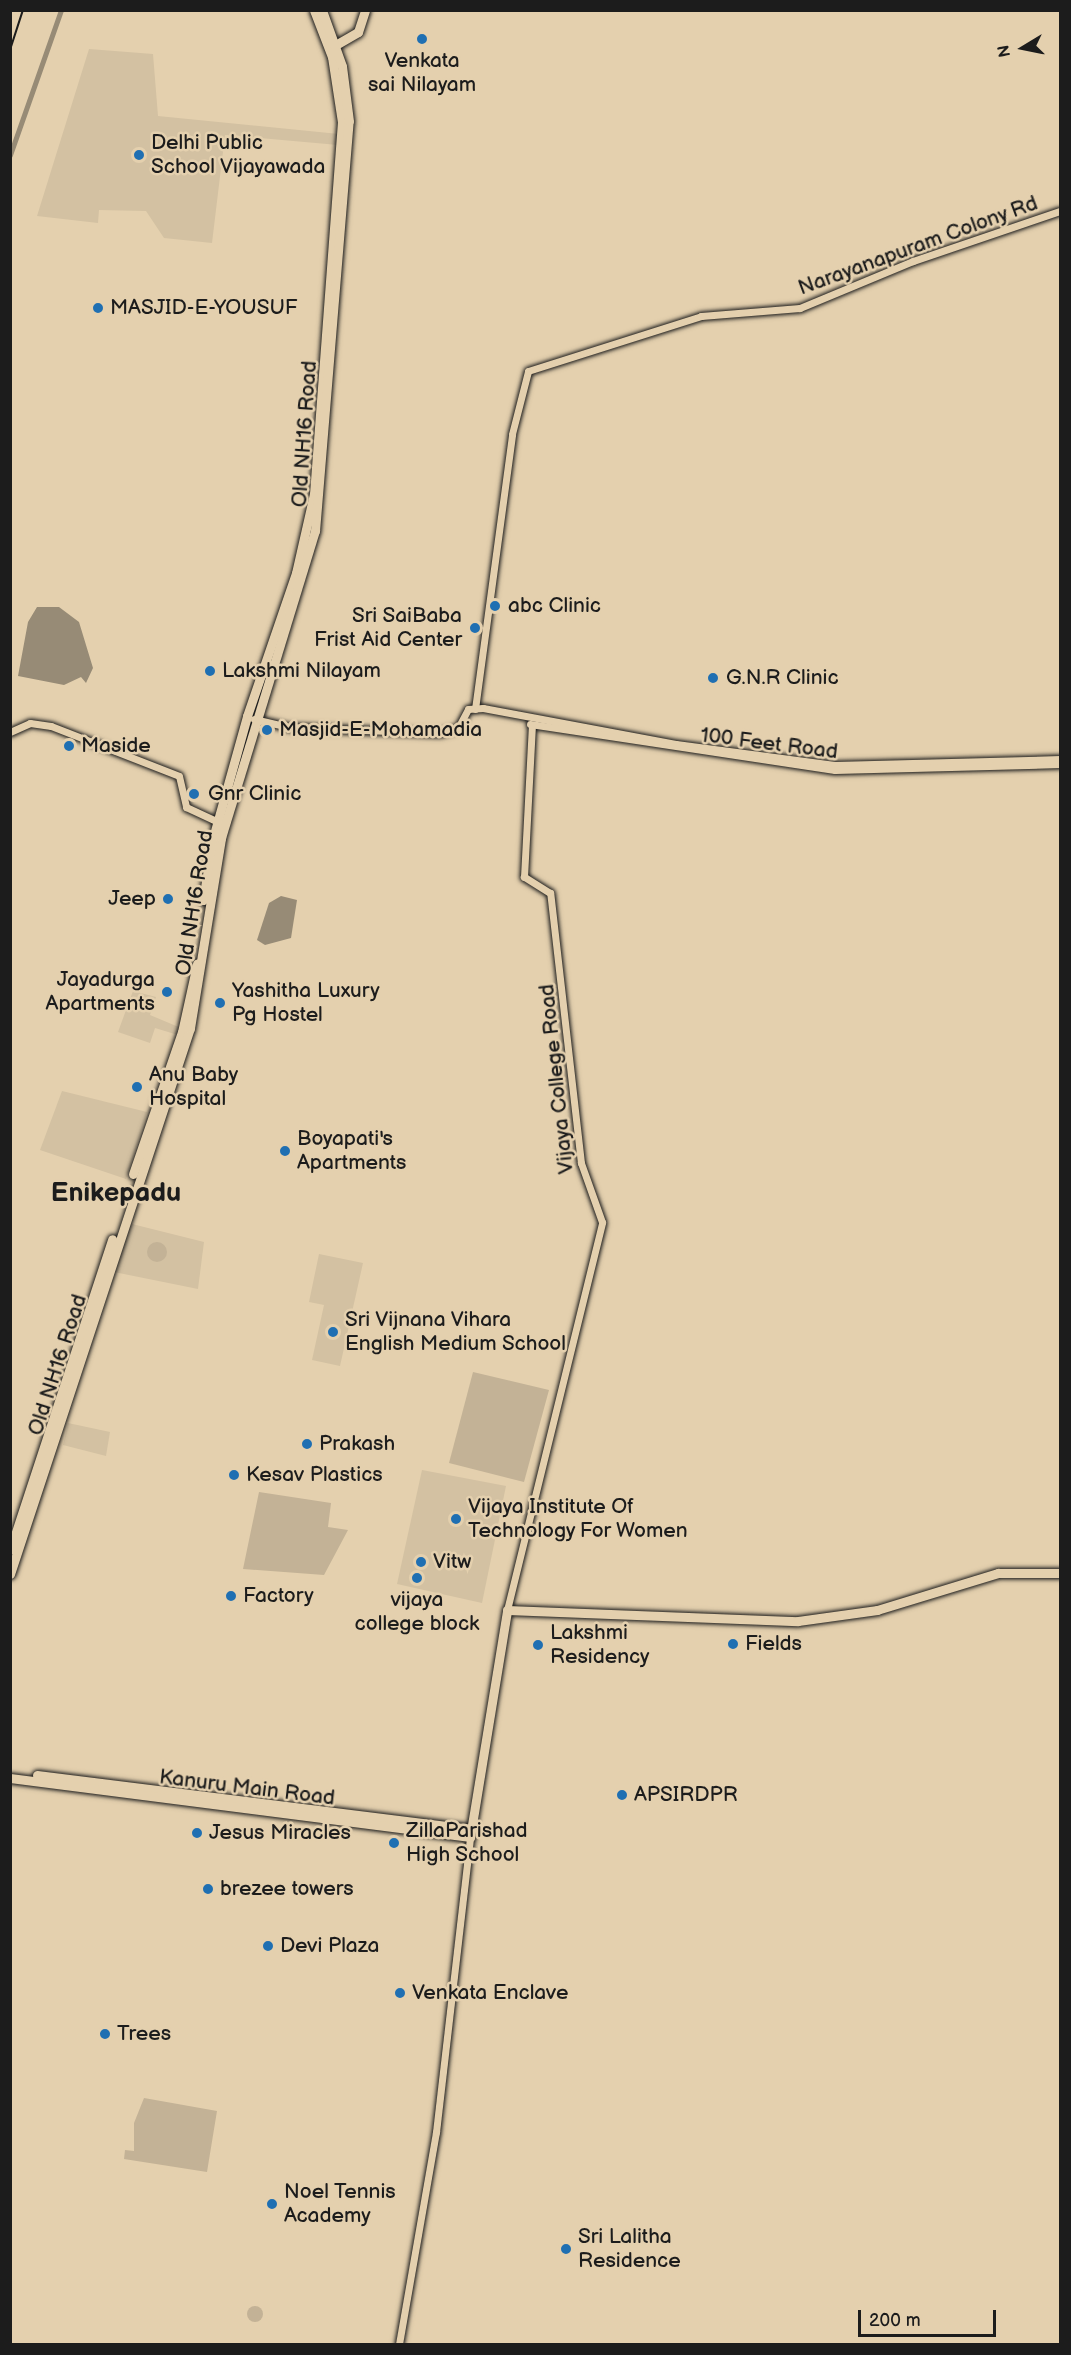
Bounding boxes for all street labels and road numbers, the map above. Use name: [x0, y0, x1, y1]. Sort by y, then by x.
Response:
street label: Narayanapuram Colony Rd: [794, 191, 1042, 301]
street label: Old NH16 Road: [287, 360, 323, 508]
street label: 100 Feet Road: [699, 723, 839, 765]
street label: Old NH16 Road: [171, 829, 219, 977]
street label: Vijaya College Road: [534, 983, 580, 1175]
street label: Old NH16 Road: [23, 1291, 93, 1439]
street label: Kanuru Main Road: [158, 1765, 336, 1811]

